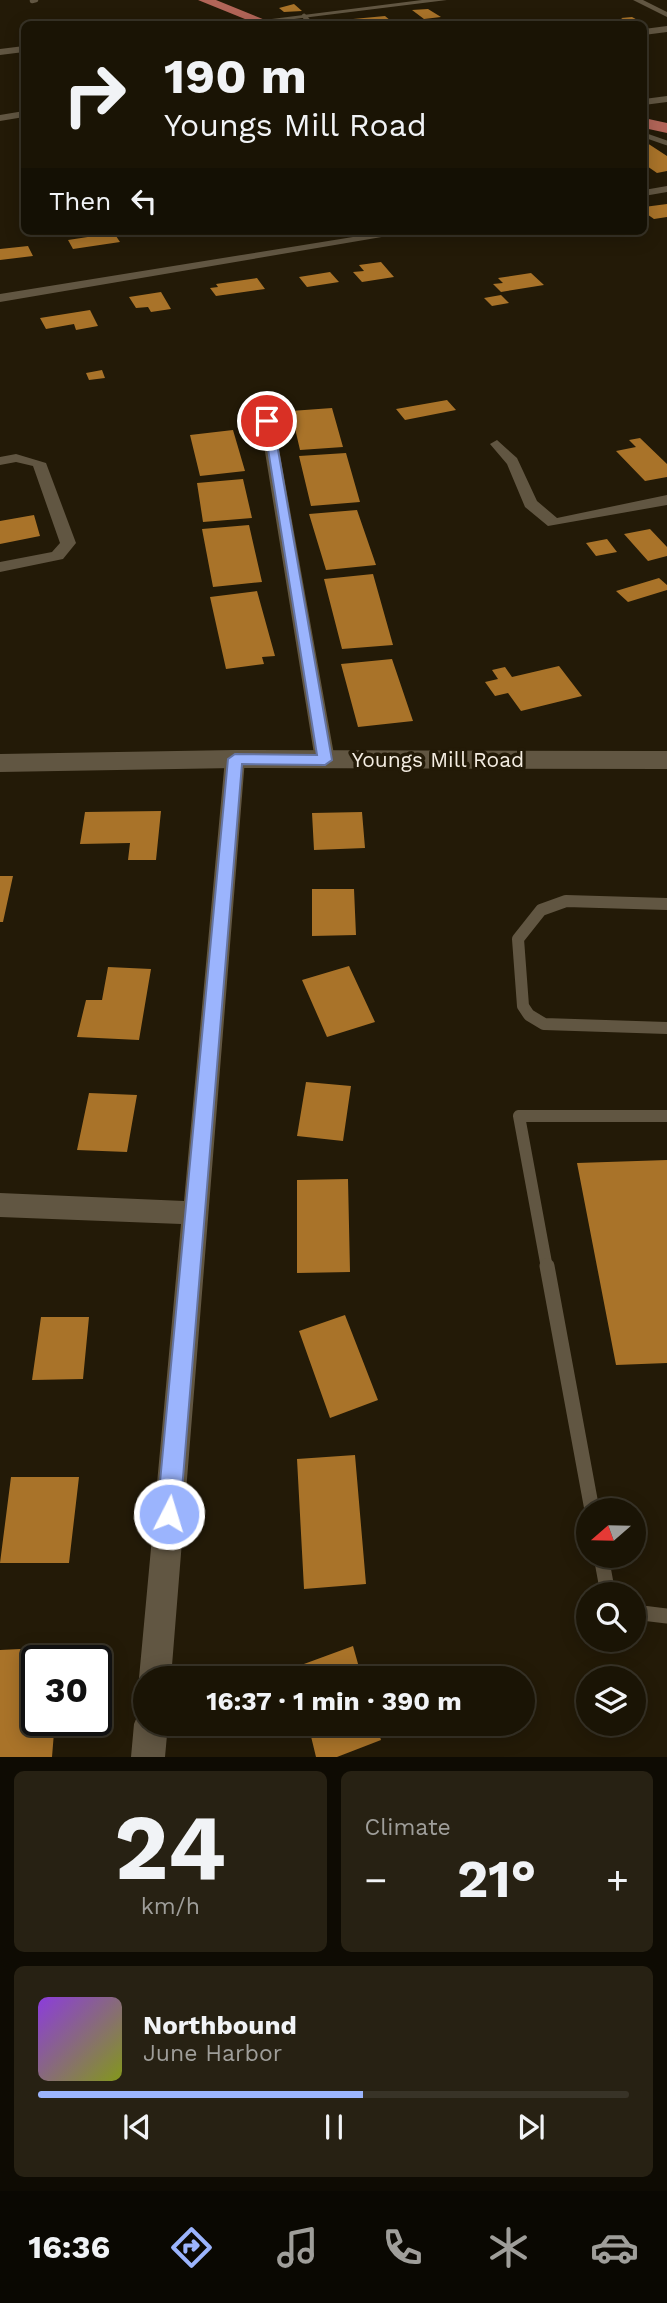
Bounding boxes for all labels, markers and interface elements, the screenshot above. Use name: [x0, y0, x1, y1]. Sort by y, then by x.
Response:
text: 190 m: [164, 47, 307, 105]
icon: right: [49, 49, 140, 140]
text: Youngs Mill Road: [164, 106, 427, 144]
icon: left: [125, 182, 163, 220]
text: Then: [49, 186, 111, 216]
pin: [237, 391, 297, 451]
icon: arrive: [248, 402, 286, 440]
street label: Youngs Mill Road: [352, 747, 524, 772]
position arrow: [132, 1477, 206, 1551]
north arrow: [576, 1498, 646, 1568]
map controls: [576, 1498, 646, 1736]
button: search: [576, 1582, 646, 1652]
speed limit sign: 30: [21, 1645, 112, 1736]
button: layers: [576, 1666, 646, 1736]
text: 16:37 · 1 min · 390 m: [206, 1686, 462, 1716]
text: 24: [114, 1794, 226, 1901]
text: Climate: [365, 1814, 451, 1841]
text: 21°: [457, 1849, 536, 1910]
text: −: [365, 1858, 387, 1902]
text: +: [606, 1858, 629, 1902]
text: km/h: [141, 1893, 200, 1920]
text: Northbound: [143, 2010, 297, 2040]
text: June Harbor: [143, 2040, 282, 2067]
icon: previous: [118, 2108, 156, 2146]
icon: pause: [315, 2108, 353, 2146]
icon: next: [512, 2108, 550, 2146]
icon: directions: [167, 2223, 216, 2272]
icon: music: [273, 2223, 322, 2272]
icon: phone: [378, 2223, 427, 2272]
icon: climate: [484, 2223, 533, 2272]
icon: car: [590, 2223, 639, 2272]
text: 16:36: [28, 2228, 110, 2266]

